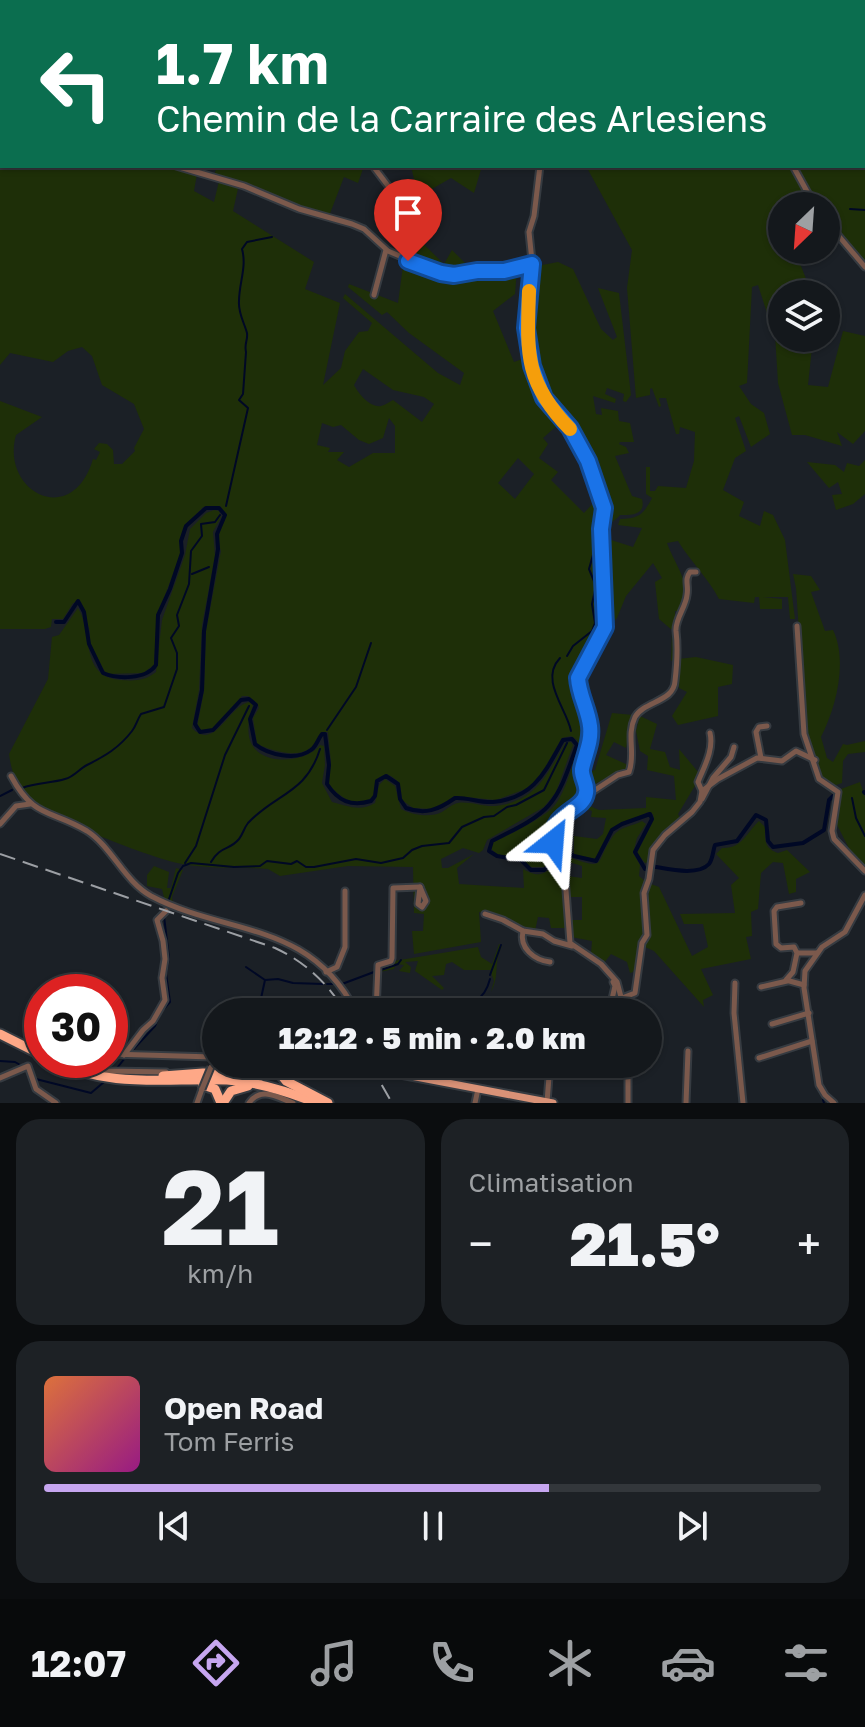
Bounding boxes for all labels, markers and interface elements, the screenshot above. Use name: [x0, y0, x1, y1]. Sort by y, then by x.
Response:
text: 1.7 km: [156, 29, 329, 96]
icon: left: [24, 32, 128, 136]
text: Chemin de la Carraire des Arlesiens: [156, 97, 767, 140]
pin: [374, 179, 442, 261]
icon: arrive: [386, 191, 430, 235]
north arrow: [768, 192, 840, 264]
map controls: [768, 192, 840, 352]
button: layers: [768, 280, 840, 352]
position arrow: [511, 800, 595, 884]
speed limit sign: 30: [24, 974, 128, 1078]
text: 12:12 · 5 min · 2.0 km: [278, 1020, 586, 1056]
text: 21: [162, 1143, 279, 1268]
text: Climatisation: [469, 1167, 633, 1198]
text: 21.5°: [570, 1207, 720, 1279]
text: −: [469, 1217, 493, 1270]
text: +: [797, 1217, 821, 1270]
text: km/h: [187, 1258, 253, 1289]
text: Open Road: [164, 1390, 323, 1426]
text: Tom Ferris: [164, 1426, 294, 1457]
icon: previous: [152, 1504, 196, 1548]
icon: pause: [411, 1504, 455, 1548]
icon: next: [670, 1504, 714, 1548]
icon: directions: [188, 1635, 244, 1691]
icon: music: [306, 1635, 362, 1691]
icon: phone: [424, 1635, 480, 1691]
icon: climate: [542, 1635, 598, 1691]
icon: car: [660, 1635, 716, 1691]
icon: filters: [778, 1635, 834, 1691]
text: 12:07: [31, 1642, 126, 1685]

